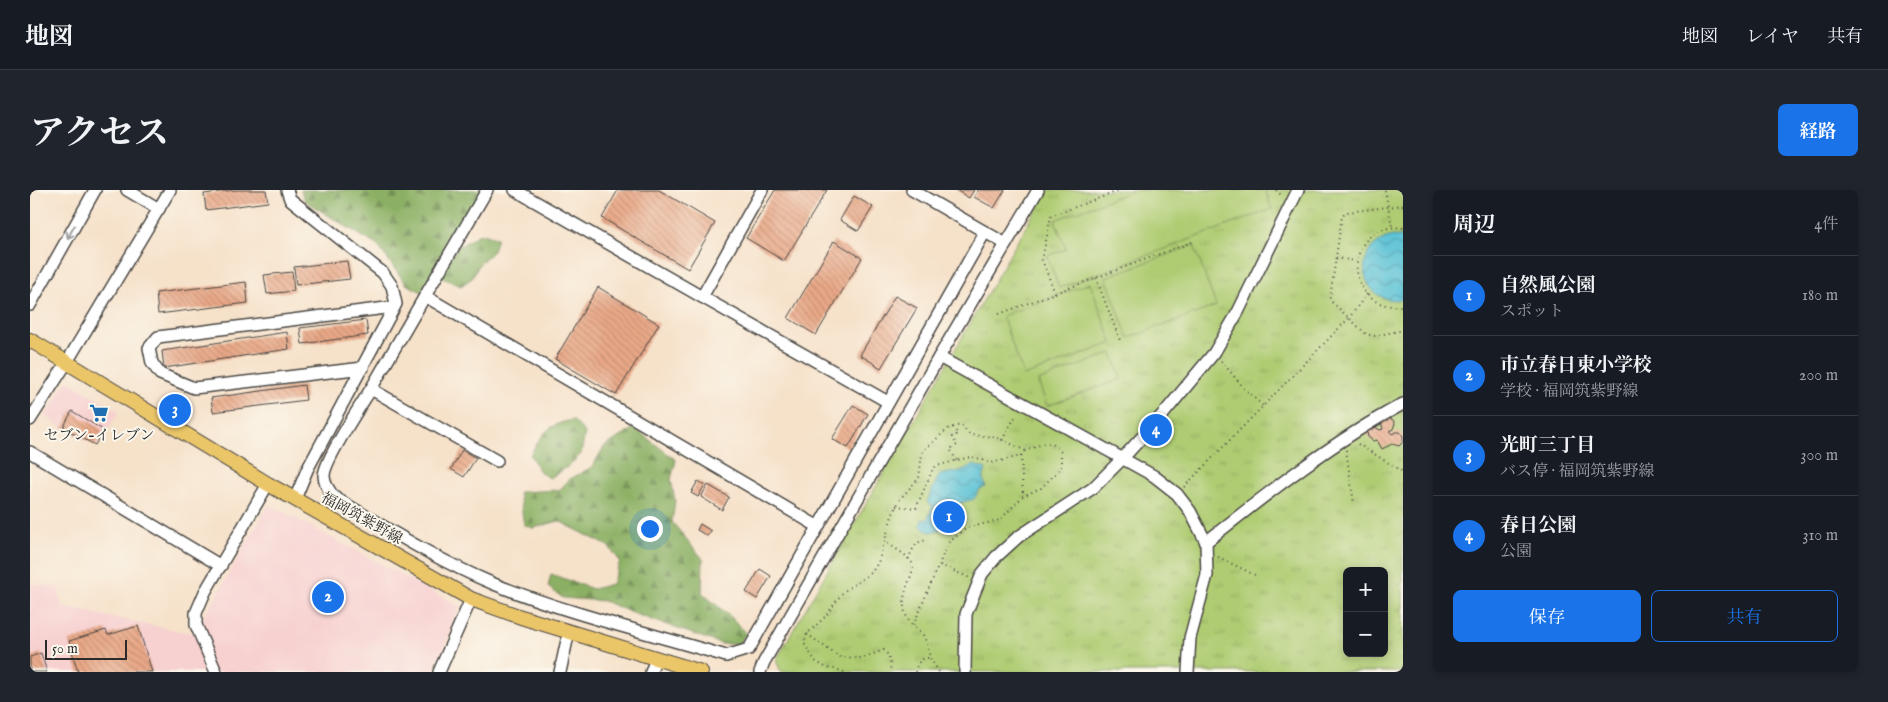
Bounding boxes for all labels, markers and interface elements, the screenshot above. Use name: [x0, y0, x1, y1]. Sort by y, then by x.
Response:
text: 地図: [25, 22, 73, 53]
text: 地図: [1682, 26, 1718, 49]
text: レイヤ: [1746, 26, 1799, 49]
text: 共有: [1827, 26, 1863, 49]
button: 経路: [1778, 104, 1858, 156]
text: アクセス: [30, 112, 169, 157]
text: 周辺: [1453, 212, 1495, 239]
text: 4件: [1814, 215, 1838, 235]
one-way arrow: [66, 225, 76, 240]
text: 自然風公園: [1500, 274, 1595, 298]
text: 1: [1466, 286, 1472, 306]
text: 180 m: [1802, 286, 1838, 306]
text: スポット: [1500, 302, 1564, 322]
text: 市立春日東小学校: [1500, 354, 1652, 378]
text: 2: [1465, 366, 1473, 386]
text: 200 m: [1799, 366, 1838, 386]
text: 学校 · 福岡筑紫野線: [1500, 382, 1639, 402]
pin: 3: [159, 391, 191, 429]
supermarket icon: セブン-イレブン: [88, 402, 110, 424]
pin: 4: [1140, 411, 1172, 449]
place label: セブン-イレブン: [44, 426, 154, 445]
text: 光町三丁目: [1500, 434, 1595, 458]
text: 3: [1466, 446, 1472, 466]
text: 300 m: [1800, 446, 1838, 466]
text: バス停 · 福岡筑紫野線: [1500, 462, 1655, 482]
street label: 福岡筑紫野線: [318, 488, 406, 549]
pin: 1: [933, 498, 965, 536]
text: 春日公園: [1500, 514, 1576, 538]
your location: [637, 516, 663, 542]
text: 4: [1465, 526, 1473, 546]
text: 310 m: [1802, 526, 1838, 546]
text: 公園: [1500, 542, 1532, 562]
map controls: [1343, 567, 1388, 657]
button: +: [1343, 567, 1388, 612]
pin: 2: [312, 578, 344, 616]
button: 保存: [1453, 590, 1641, 642]
button: 共有: [1651, 590, 1838, 642]
button: −: [1343, 612, 1388, 657]
scale bar: [45, 637, 128, 660]
text: 50 m: [52, 640, 78, 658]

